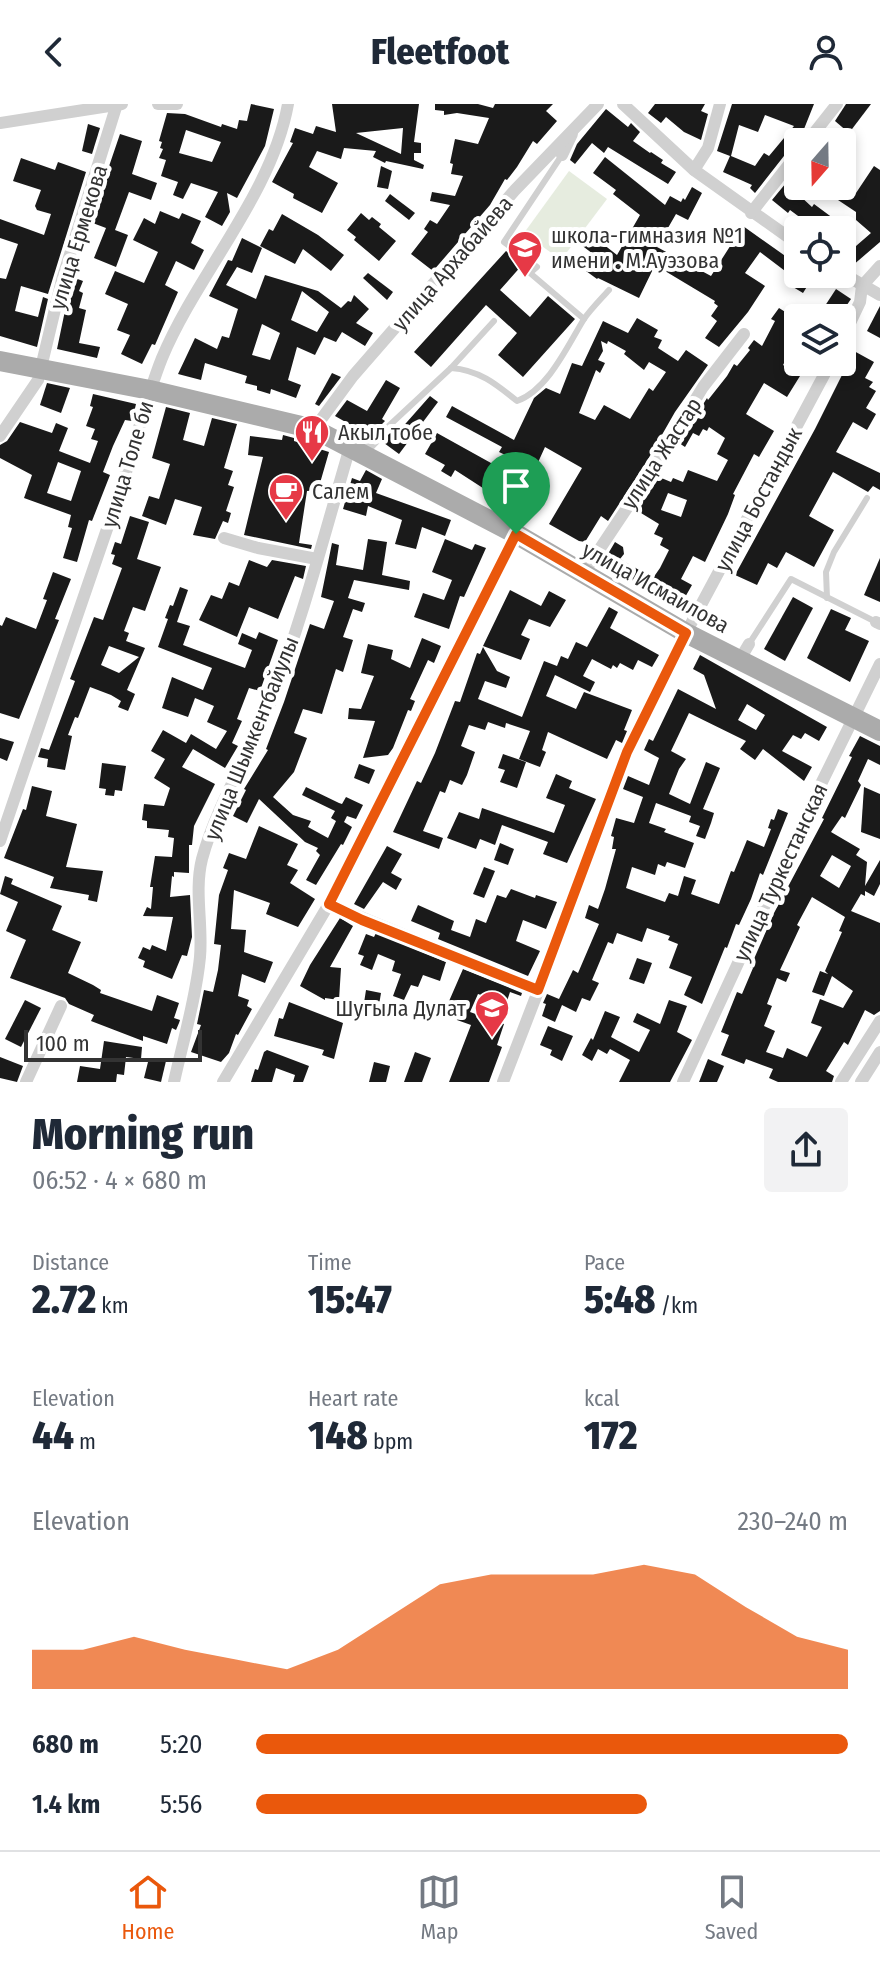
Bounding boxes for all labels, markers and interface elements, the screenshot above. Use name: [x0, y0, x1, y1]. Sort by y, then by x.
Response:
icon: back: [32, 30, 76, 74]
text: Fleetfoot: [371, 30, 509, 74]
icon: person: [804, 30, 848, 74]
north arrow: [784, 128, 856, 200]
map controls: [784, 128, 856, 376]
street label: улица Ермекова: [44, 162, 113, 313]
street label: улица Архабайева: [387, 190, 518, 336]
button: locate: [784, 216, 856, 288]
place label: школа-гимназия №1 имени . М.Ауэзова: [551, 222, 743, 274]
school or university icon: школа-гимназия №1 имени . М.Ауэзова: [506, 229, 544, 279]
button: layers: [784, 304, 856, 376]
street label: улица Жастар: [615, 393, 707, 514]
street label: улица Толе би: [95, 397, 160, 531]
restaurant icon: Акыл тобе: [293, 413, 331, 463]
place label: Акыл тобе: [338, 419, 433, 446]
street label: улица Бостандык: [709, 422, 808, 576]
pin: [482, 452, 550, 534]
icon: arrive: [494, 464, 538, 508]
cafe icon: Салем: [267, 472, 305, 522]
place label: Салем: [312, 478, 369, 505]
street label: улица Исмаилова: [578, 536, 734, 639]
street label: улица Шымкентбайулы: [198, 632, 305, 844]
street label: улица Туркестанская: [727, 779, 834, 966]
school or university icon: Шугыла Дулат: [473, 989, 511, 1039]
place label: Шугыла Дулат: [335, 995, 466, 1022]
scale bar: [24, 1026, 202, 1062]
text: 100 m: [36, 1030, 90, 1057]
text: Morning run: [32, 1108, 254, 1161]
button: share: [764, 1108, 848, 1192]
text: 06:52 · 4 × 680 m: [32, 1165, 207, 1196]
text: Distance: [32, 1249, 109, 1276]
text: Time: [308, 1249, 352, 1276]
text: Pace: [584, 1249, 625, 1276]
text: 2.72: [32, 1276, 96, 1324]
text: 15:47: [308, 1276, 392, 1324]
text: 5:48: [584, 1276, 656, 1324]
text: km: [96, 1292, 129, 1319]
text: /km: [656, 1292, 698, 1319]
text: Elevation: [32, 1385, 115, 1412]
text: Heart rate: [308, 1385, 398, 1412]
text: kcal: [584, 1385, 620, 1412]
text: 44: [32, 1412, 74, 1460]
text: 148: [308, 1412, 368, 1460]
text: 172: [584, 1412, 637, 1460]
text: m: [74, 1428, 96, 1455]
text: bpm: [368, 1428, 413, 1455]
text: Elevation: [32, 1506, 130, 1537]
text: 230–240 m: [737, 1506, 848, 1537]
text: 680 m: [32, 1729, 99, 1760]
text: 5:20: [160, 1729, 202, 1760]
text: 1.4 km: [32, 1789, 100, 1820]
text: 5:56: [160, 1789, 202, 1820]
tab: Home: [122, 1870, 174, 1945]
tab: Map: [417, 1870, 461, 1945]
tab: Saved: [705, 1870, 758, 1945]

